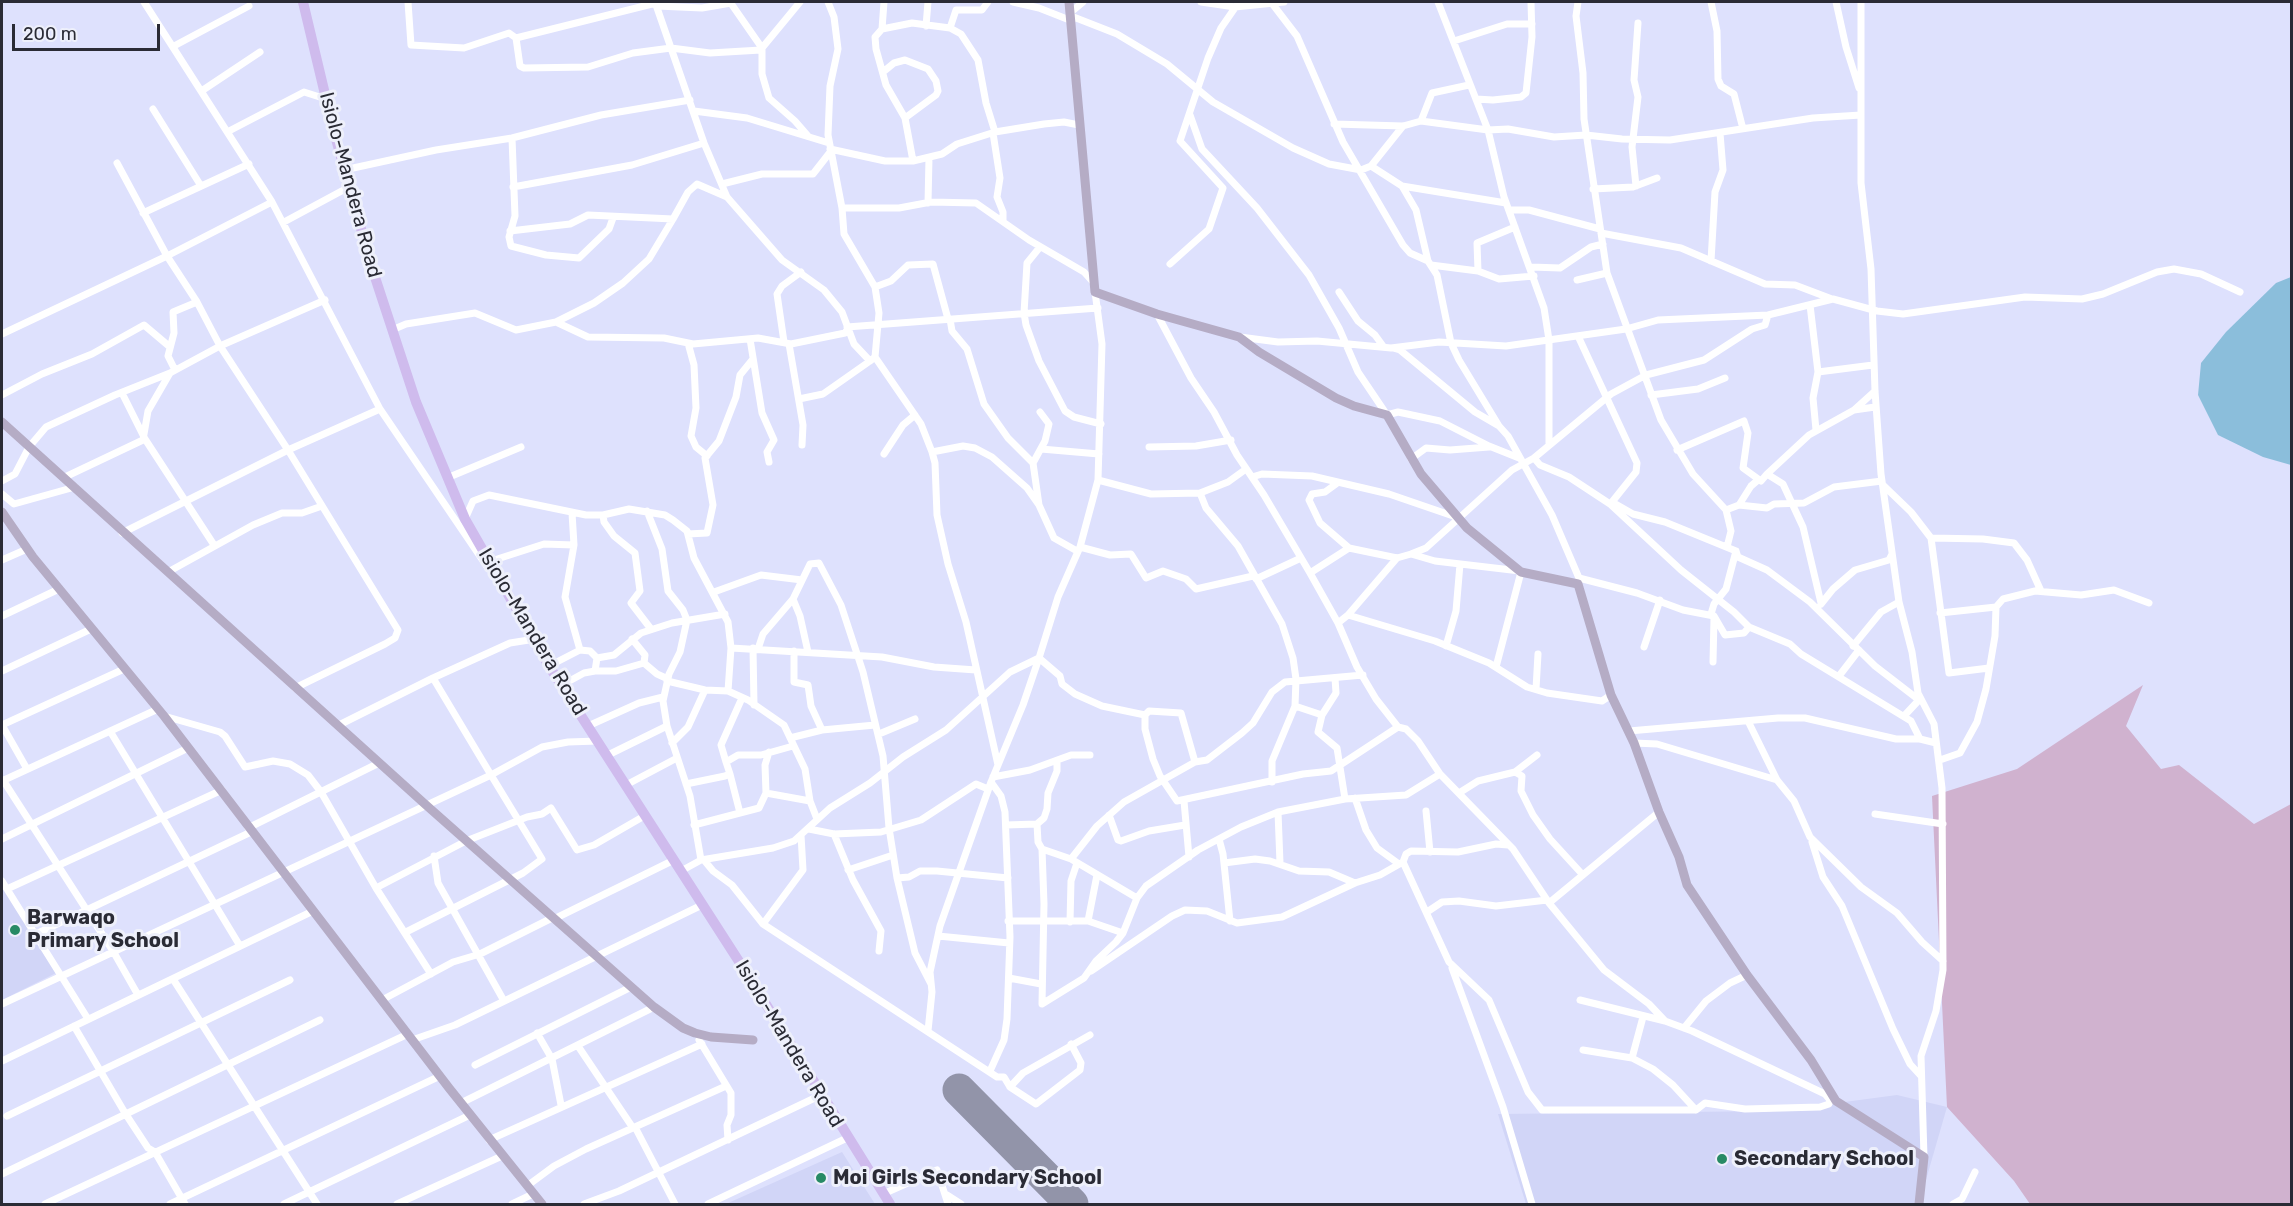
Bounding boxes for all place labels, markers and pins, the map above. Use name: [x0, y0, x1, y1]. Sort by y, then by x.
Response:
place label: Barwaqo Primary School: [27, 906, 179, 953]
marker: Barwaqo Primary School: [8, 923, 22, 937]
place label: Secondary School: [1734, 1147, 1914, 1171]
marker: Secondary School: [1715, 1152, 1729, 1166]
place label: Moi Girls Secondary School: [833, 1166, 1102, 1190]
marker: Moi Girls Secondary School: [814, 1171, 828, 1185]

